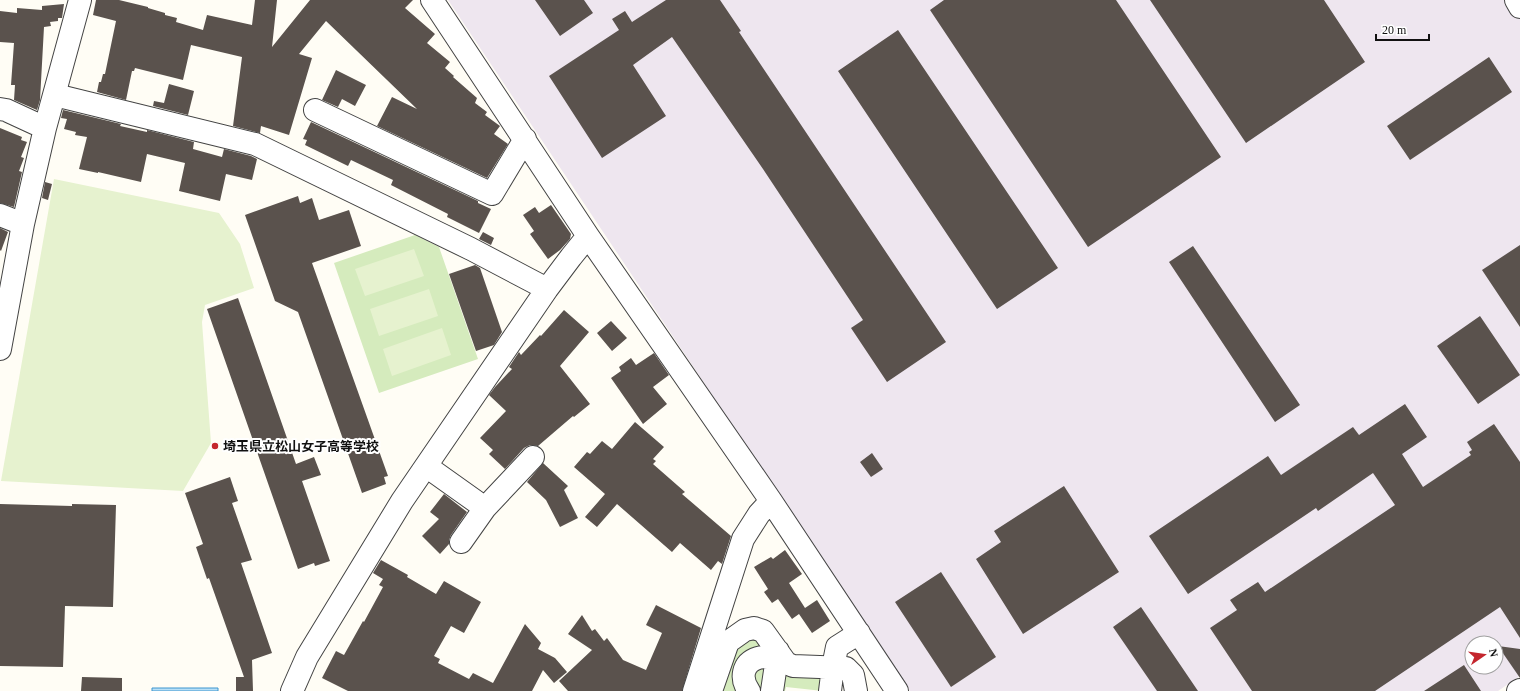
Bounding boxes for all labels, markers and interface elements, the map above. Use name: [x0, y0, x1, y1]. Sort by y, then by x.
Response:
scale bar: [1376, 16, 1429, 42]
text: 20 m: [1382, 23, 1407, 37]
place label: 埼玉県立松山女子高等学校: [223, 439, 379, 454]
marker: 埼玉県立松山女子高等学校: [210, 441, 220, 451]
north arrow: [1464, 635, 1504, 675]
text: N: [1487, 648, 1500, 658]

